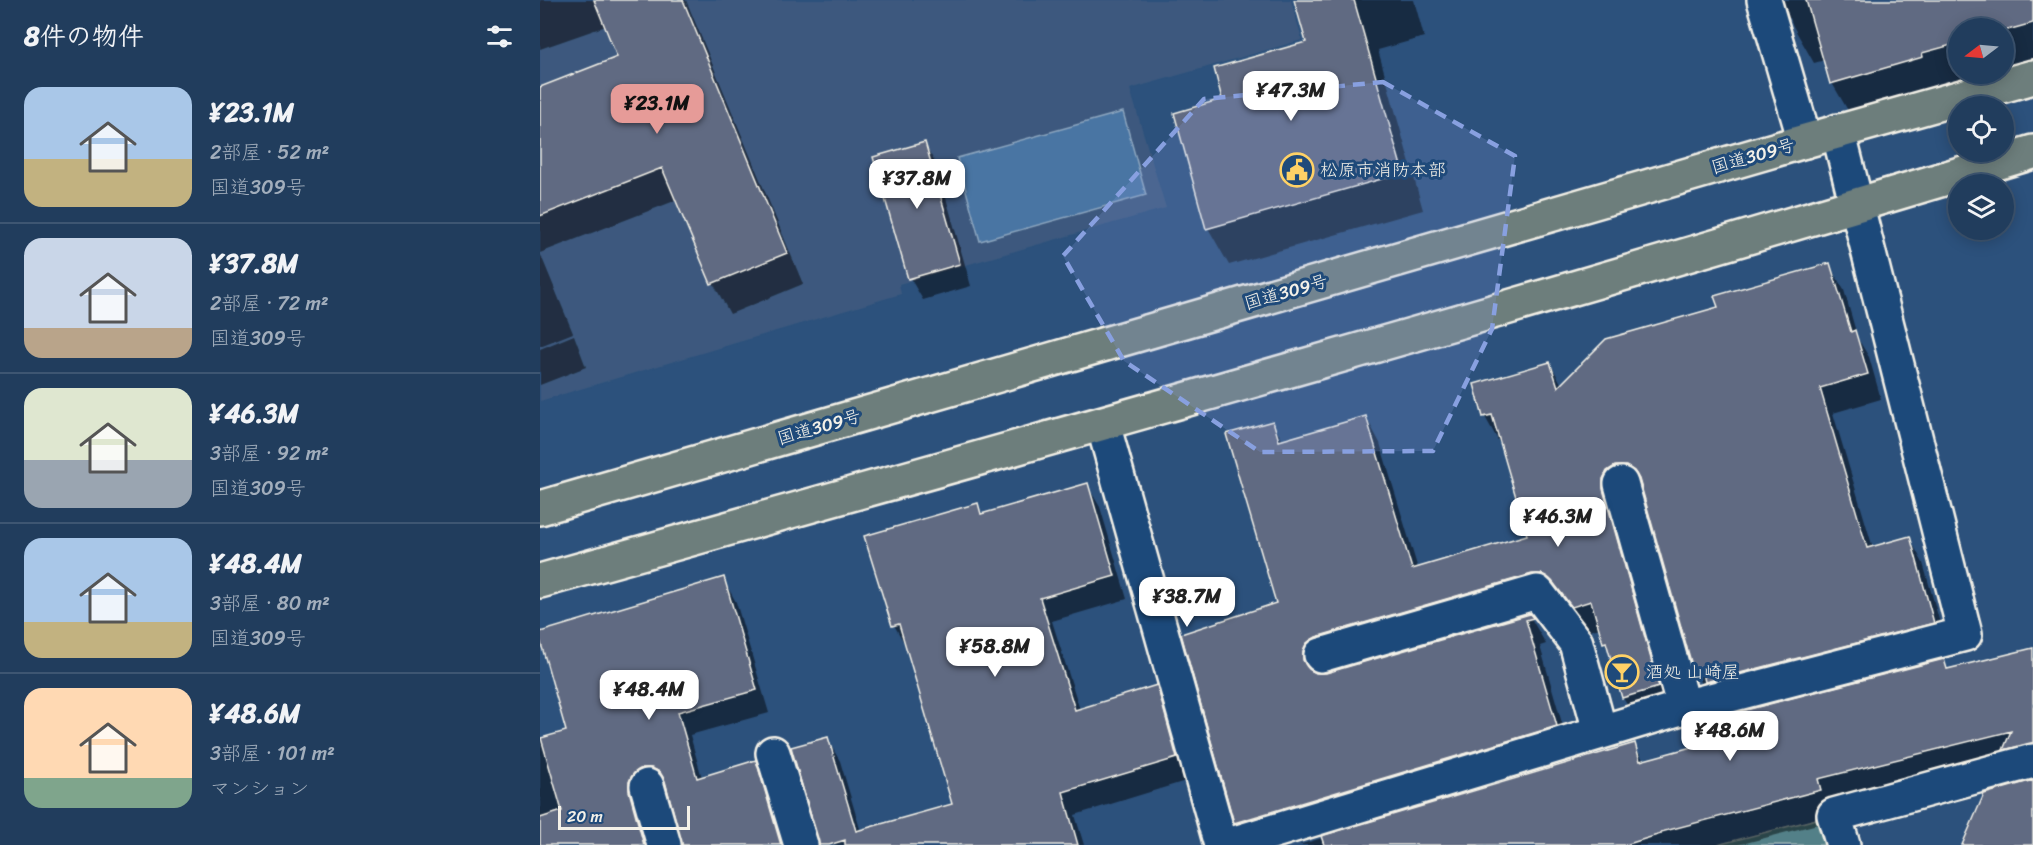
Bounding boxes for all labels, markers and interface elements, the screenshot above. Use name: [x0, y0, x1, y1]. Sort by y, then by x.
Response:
text: 8件の物件: [24, 13, 144, 59]
north arrow: [1948, 18, 2014, 84]
map controls: [1948, 18, 2014, 240]
icon: filters: [483, 20, 516, 53]
pin: ¥47.3M: [1242, 71, 1340, 122]
text: ¥47.3M: [1257, 73, 1325, 108]
pin: ¥23.1M: [608, 84, 706, 135]
text: ¥23.1M: [625, 86, 689, 121]
text: ¥23.1M: [210, 89, 294, 135]
button: locate: [1948, 96, 2014, 162]
icon: home: [72, 111, 144, 183]
street label: 国道309号: [1707, 129, 1799, 183]
text: 2部屋 · 52 m²: [210, 135, 329, 170]
public building icon: 松原市消防本部: [1279, 152, 1315, 188]
place label: 松原市消防本部: [1320, 154, 1446, 186]
pin: ¥37.8M: [868, 159, 966, 210]
text: ¥37.8M: [883, 161, 951, 196]
text: 国道309号: [210, 170, 306, 205]
button: layers: [1948, 174, 2014, 240]
text: ¥37.8M: [210, 240, 298, 286]
icon: home: [72, 262, 144, 334]
street label: 国道309号: [1240, 265, 1332, 319]
text: 2部屋 · 72 m²: [210, 286, 329, 321]
text: 国道309号: [210, 321, 306, 356]
text: ¥46.3M: [210, 390, 299, 436]
street label: 国道309号: [773, 400, 865, 454]
icon: home: [72, 412, 144, 484]
text: 3部屋 · 92 m²: [210, 436, 329, 471]
text: 国道309号: [210, 471, 306, 506]
pin: ¥46.3M: [1509, 497, 1607, 548]
text: ¥46.3M: [1524, 499, 1592, 534]
text: ¥48.4M: [210, 540, 302, 586]
icon: home: [72, 562, 144, 634]
pin: ¥38.7M: [1138, 577, 1236, 628]
text: ¥38.7M: [1153, 579, 1221, 614]
text: 3部屋 · 80 m²: [210, 586, 330, 621]
text: 国道309号: [210, 621, 306, 656]
pin: ¥58.8M: [946, 627, 1044, 678]
text: ¥58.8M: [960, 629, 1030, 664]
bar icon: 酒処 山崎屋: [1604, 654, 1640, 690]
place label: 酒処 山崎屋: [1645, 656, 1740, 688]
pin: ¥48.4M: [600, 670, 698, 721]
text: ¥48.4M: [614, 672, 684, 707]
text: ¥48.6M: [210, 690, 300, 736]
pin: ¥48.6M: [1681, 711, 1779, 762]
icon: home: [72, 712, 144, 784]
text: ¥48.6M: [1695, 713, 1765, 748]
text: 3部屋 · 101 m²: [210, 736, 335, 771]
text: マンション: [210, 771, 309, 806]
text: 20 m: [567, 802, 603, 831]
scale bar: [558, 803, 690, 830]

